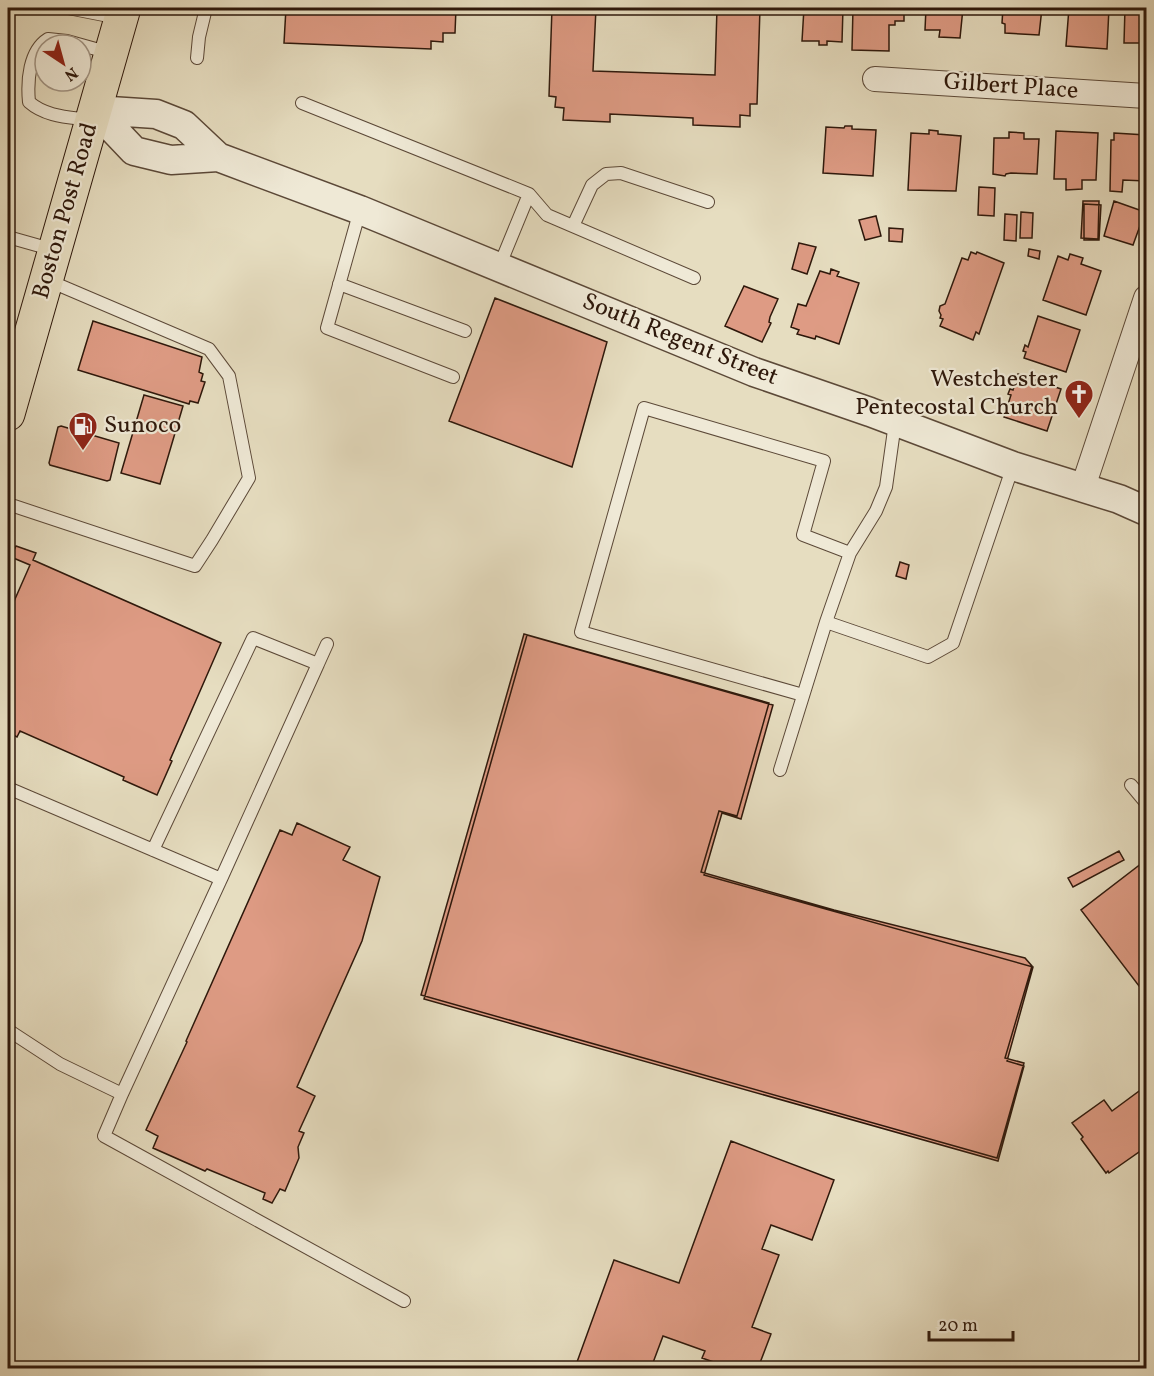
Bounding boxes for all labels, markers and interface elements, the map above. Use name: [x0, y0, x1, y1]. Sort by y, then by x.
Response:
north arrow: [33, 33, 93, 93]
text: N: [59, 61, 82, 86]
street label: Gilbert Place: [943, 65, 1079, 109]
street label: Boston Post Road: [25, 119, 107, 303]
street label: South Regent Street: [577, 285, 783, 395]
place label: Westchester Pentecostal Church: [855, 363, 1058, 425]
church icon: Westchester Pentecostal Church: [1063, 378, 1095, 420]
place label: Sunoco: [104, 409, 181, 443]
fuel station icon: Sunoco: [67, 410, 99, 452]
scale bar: [929, 1304, 1013, 1342]
text: 20 m: [938, 1314, 978, 1339]

